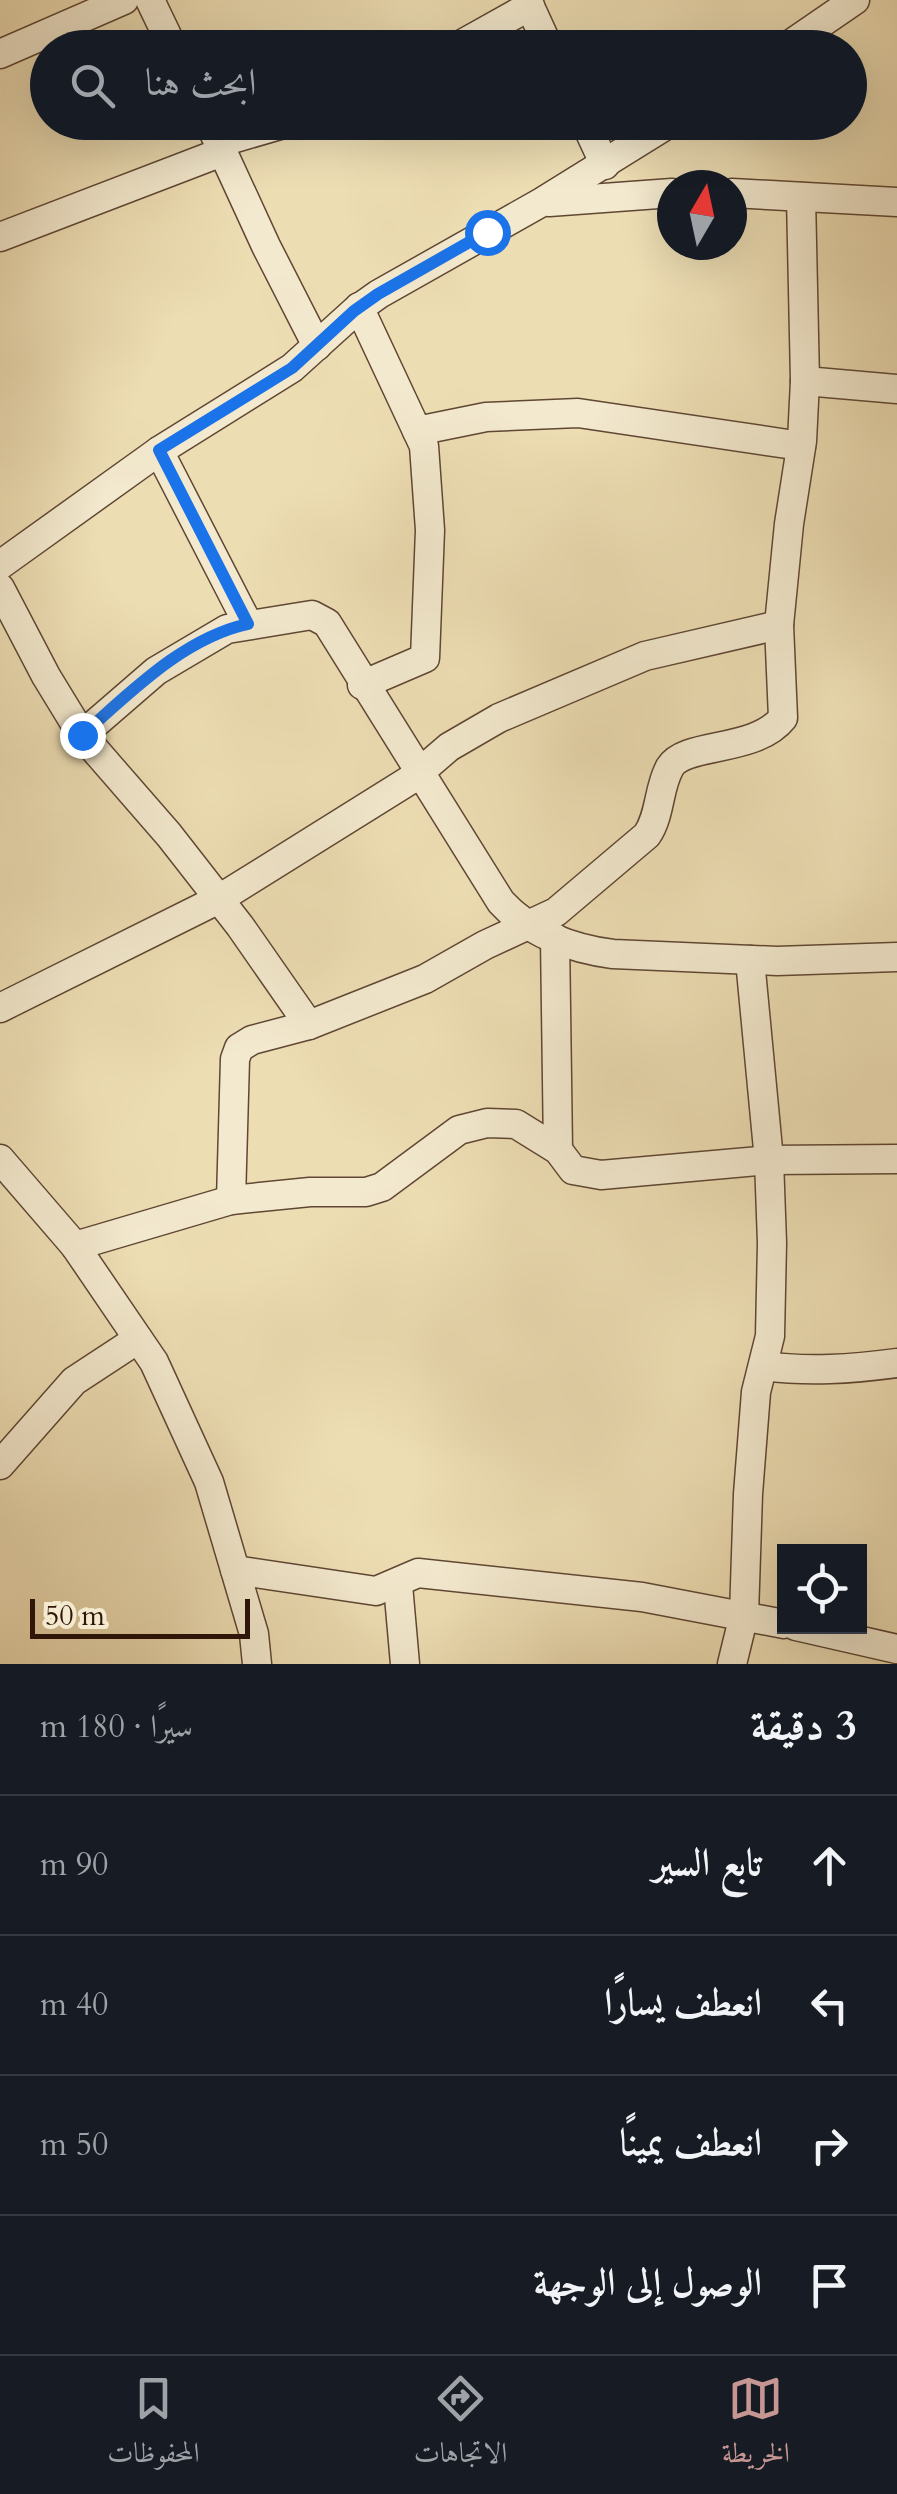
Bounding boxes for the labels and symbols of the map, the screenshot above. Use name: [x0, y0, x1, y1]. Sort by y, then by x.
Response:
north arrow: [657, 170, 747, 260]
route start: [465, 210, 511, 256]
route end: [60, 713, 106, 759]
scale bar: [30, 1594, 250, 1638]

